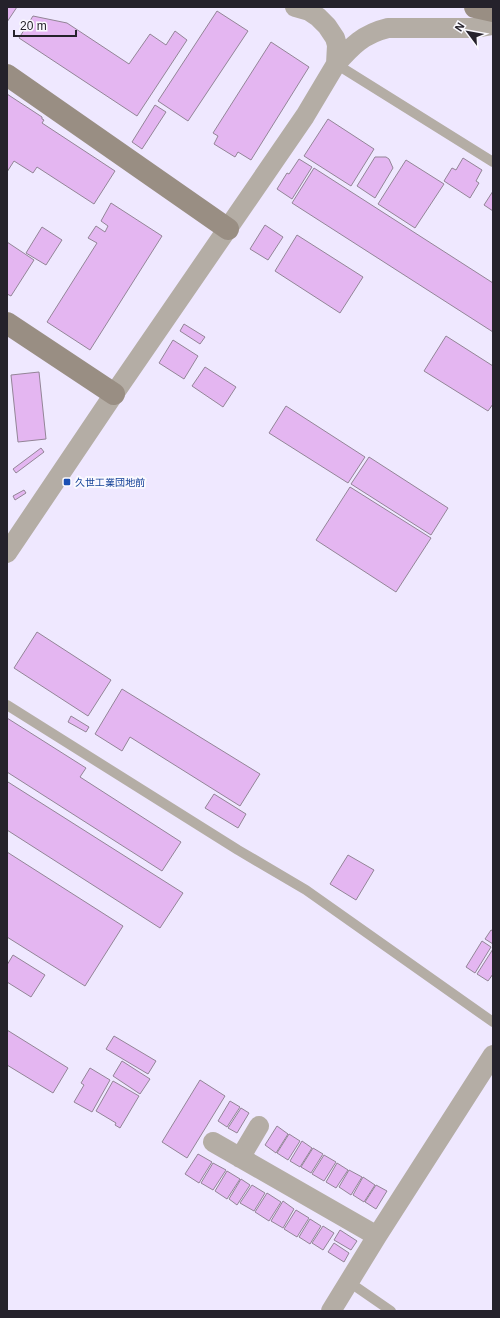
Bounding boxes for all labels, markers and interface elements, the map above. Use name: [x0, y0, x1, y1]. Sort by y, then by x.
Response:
scale bar: [14, 12, 76, 38]
north arrow: [448, 12, 488, 52]
text: 20 m: [20, 19, 47, 33]
text: N: [452, 20, 467, 33]
marker: 久世工業団地前: [62, 477, 72, 487]
place label: 久世工業団地前: [75, 477, 145, 488]

